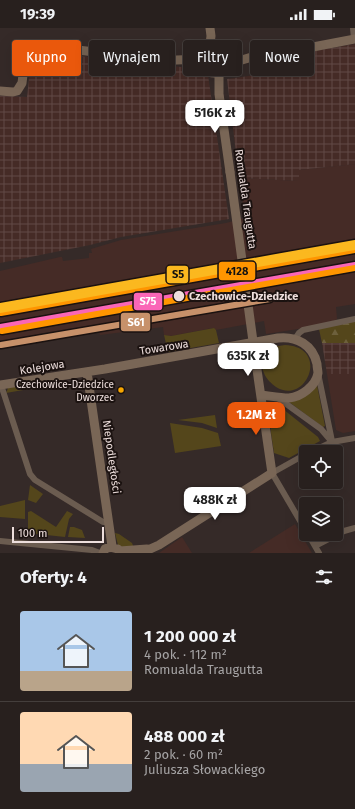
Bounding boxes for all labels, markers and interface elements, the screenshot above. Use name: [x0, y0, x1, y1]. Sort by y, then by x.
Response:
text: 19:39: [20, 5, 55, 23]
chip: Kupno: [12, 40, 81, 76]
chip: Wynajem: [89, 40, 175, 76]
chip: Filtry: [183, 40, 242, 76]
chip: Nowe: [250, 40, 314, 76]
pin: 516K zł: [178, 100, 252, 134]
text: 516K zł: [194, 105, 236, 120]
street label: Romualda Traugutta: [232, 148, 259, 250]
line badge: 4128: [218, 261, 256, 281]
line badge: S5: [166, 265, 189, 284]
text: 4128: [226, 265, 249, 278]
text: S5: [172, 268, 184, 281]
marker: Czechowice-Dziedzice: [172, 289, 186, 303]
place label: Czechowice-Dziedzice: [189, 290, 298, 303]
line badge: S75: [133, 292, 163, 311]
text: S75: [140, 295, 157, 308]
line badge: S61: [120, 312, 151, 332]
text: S61: [128, 316, 144, 329]
street label: Towarowa: [139, 337, 189, 358]
pin: 635K zł: [211, 343, 285, 377]
text: 635K zł: [227, 348, 269, 363]
street label: Kolejowa: [19, 358, 65, 377]
place label: Czechowice-Dziedzice Dworzec: [16, 379, 114, 404]
marker: Czechowice-Dziedzice Dworzec: [116, 385, 126, 395]
pin: 1.2M zł: [219, 402, 293, 436]
text: 1.2M zł: [236, 407, 276, 422]
street label: Niepodległości: [100, 419, 123, 495]
map controls: [299, 445, 343, 541]
button: locate: [299, 445, 343, 489]
pin: 488K zł: [178, 487, 252, 521]
text: 488K zł: [193, 492, 237, 507]
button: layers: [299, 497, 343, 541]
scale bar: [12, 525, 104, 544]
text: 100 m: [18, 527, 47, 540]
icon: filters: [313, 566, 335, 588]
text: Oferty: 4: [20, 567, 87, 588]
text: 1 200 000 zł: [144, 626, 236, 647]
icon: home: [52, 627, 100, 675]
text: 4 pok. · 112 m²: [144, 647, 227, 662]
text: Romualda Traugutta: [144, 662, 263, 677]
text: 488 000 zł: [144, 726, 225, 747]
icon: home: [52, 728, 100, 776]
text: 2 pok. · 60 m²: [144, 747, 223, 762]
text: Juliusza Słowackiego: [144, 762, 265, 777]

